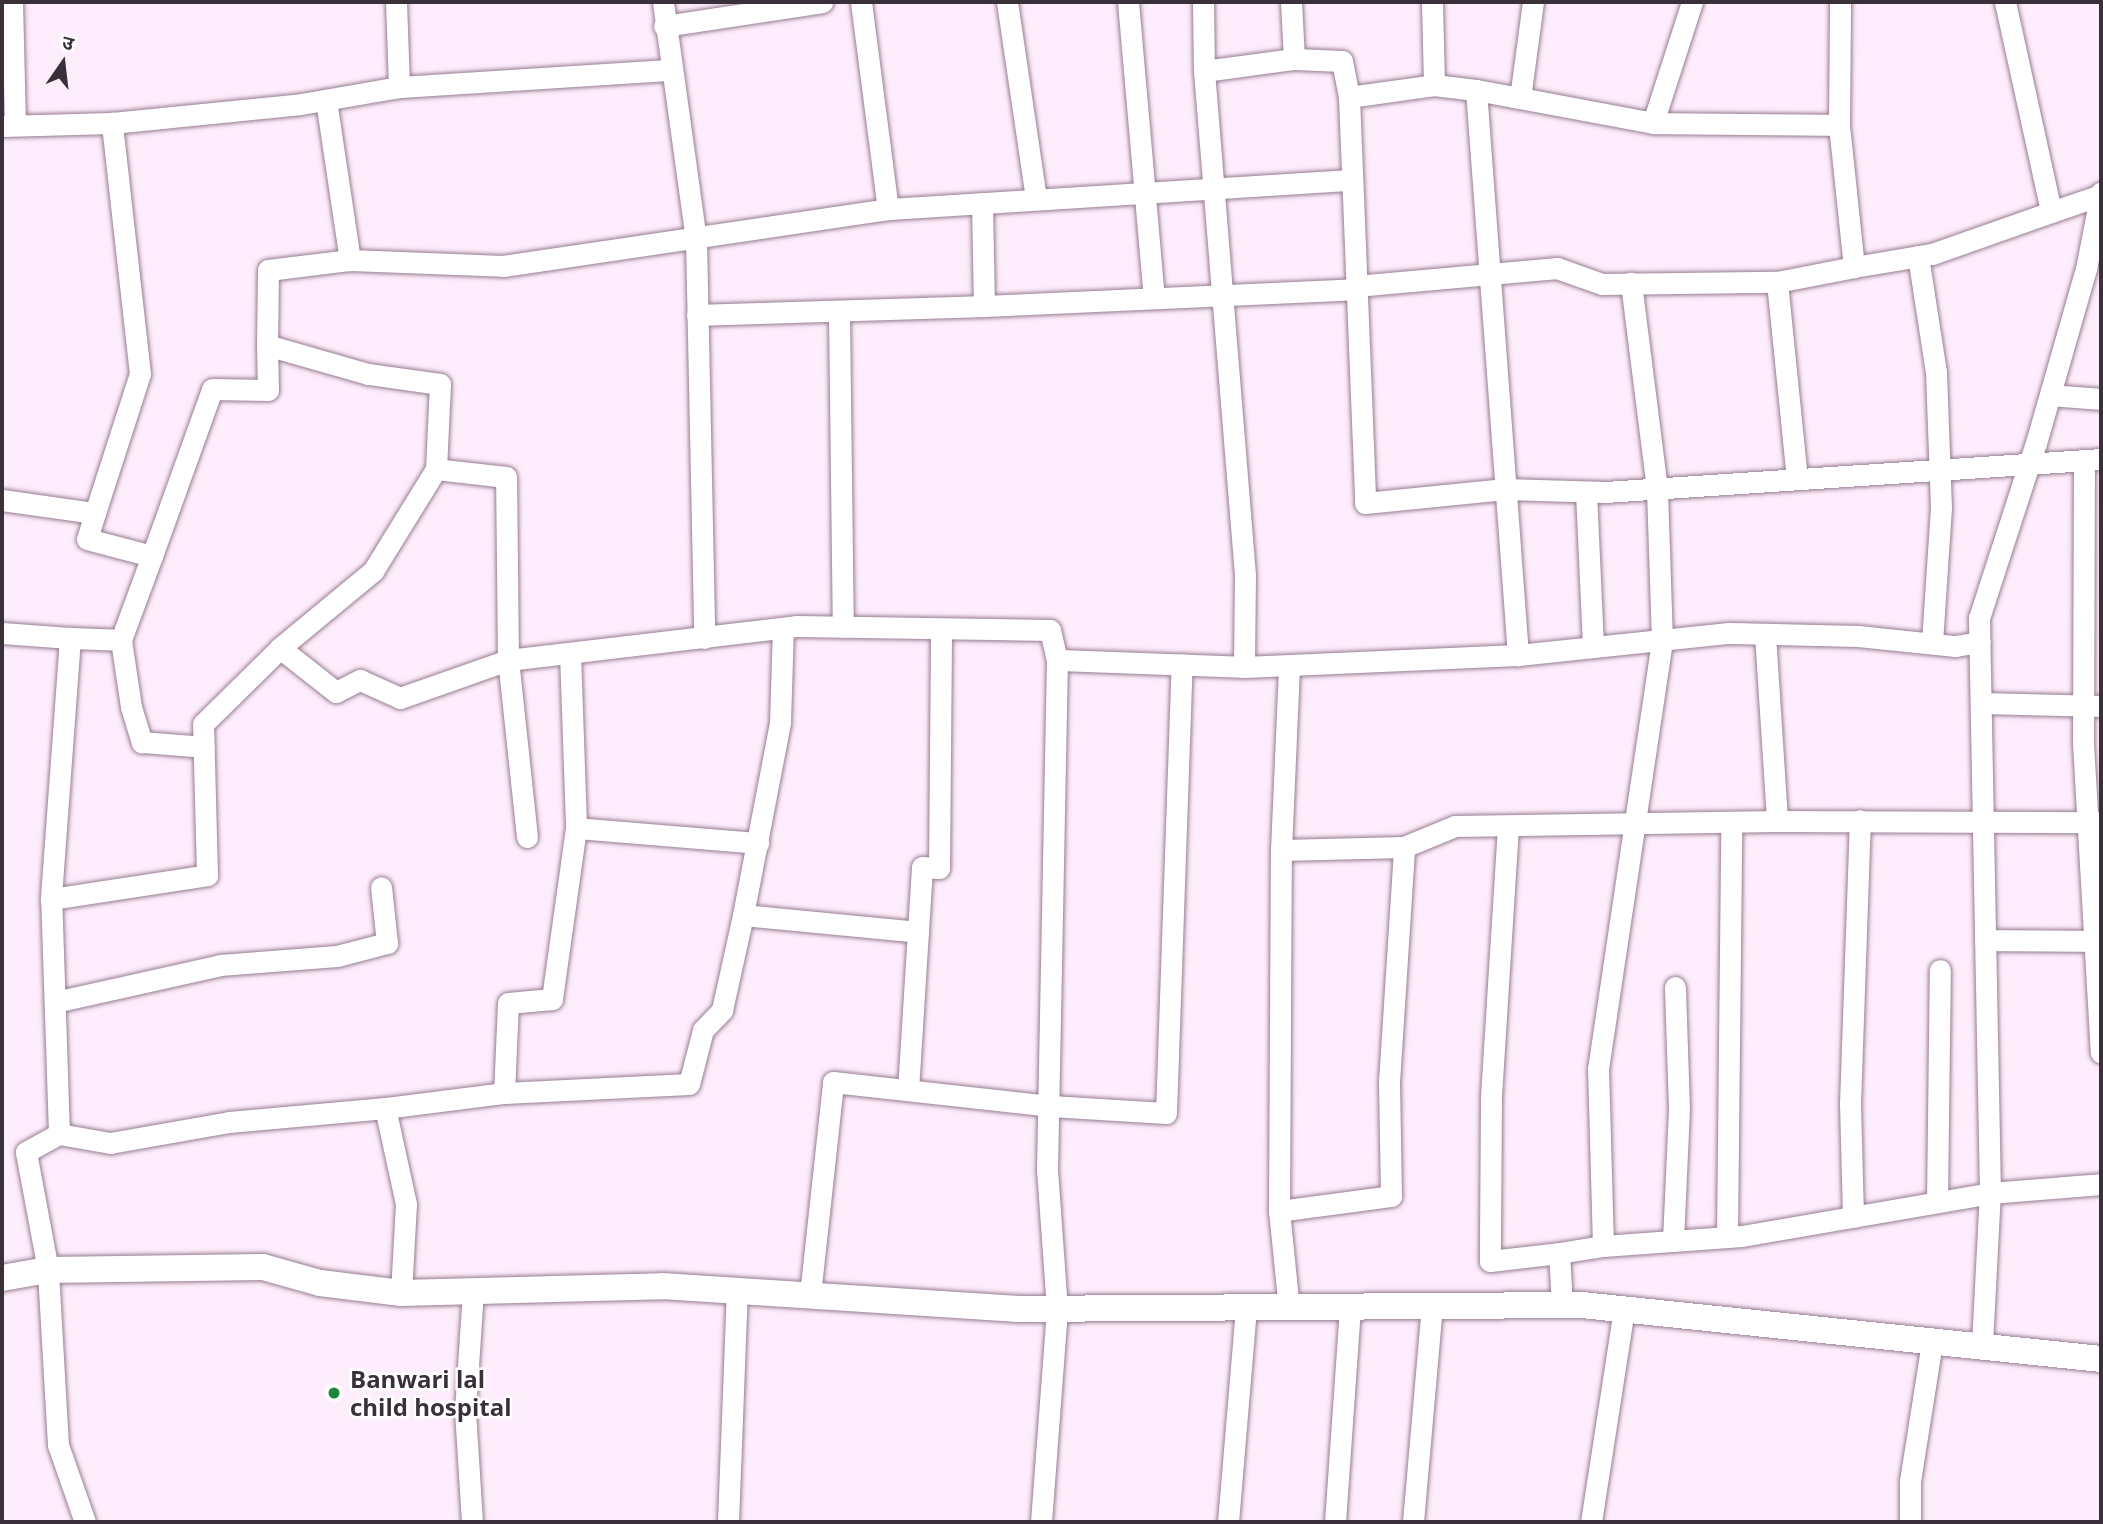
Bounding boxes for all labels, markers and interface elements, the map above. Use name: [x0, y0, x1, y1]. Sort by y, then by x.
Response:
north arrow: [28, 28, 98, 98]
text: उ: [60, 29, 77, 57]
place label: Banwari lal child hospital: [350, 1365, 511, 1421]
marker: Banwari lal child hospital: [324, 1383, 344, 1403]

